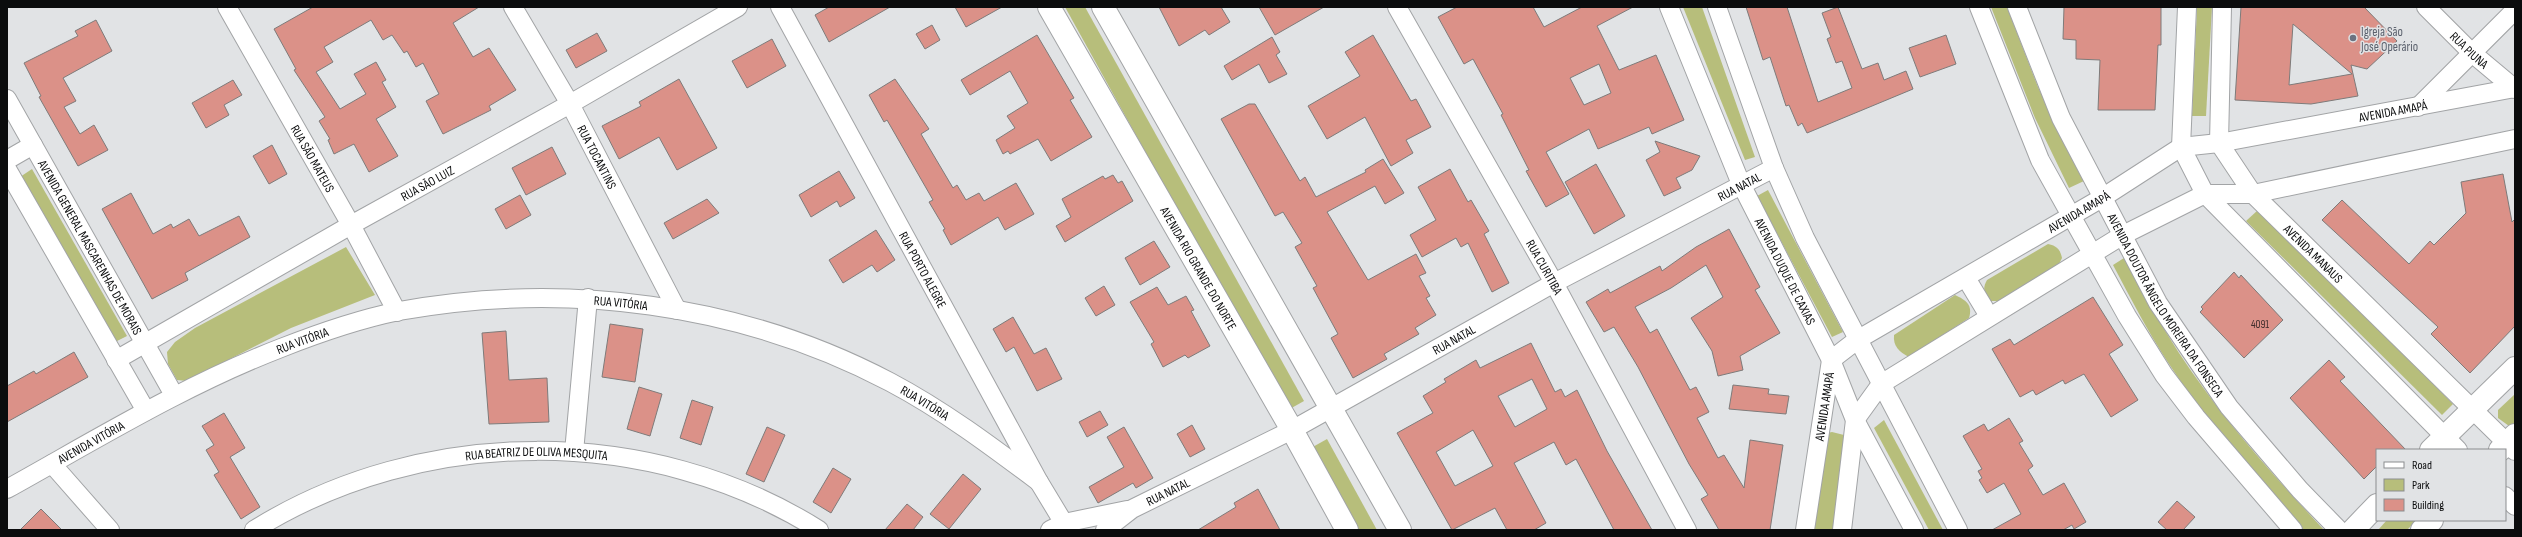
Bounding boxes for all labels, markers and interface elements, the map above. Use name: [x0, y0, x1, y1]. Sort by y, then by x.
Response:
place label: Igreja São José Operário: [2360, 24, 2418, 55]
street label: RUA PIUNA: [2446, 29, 2492, 73]
marker: Igreja São José Operário: [2348, 33, 2358, 43]
street label: AVENIDA AMAPÁ: [2357, 97, 2429, 126]
street label: RUA SÃO MATEUS: [287, 122, 338, 196]
street label: RUA TOCANTINS: [573, 122, 620, 192]
street label: AVENIDA GENERAL MASCARENHAS DE MORAIS: [34, 156, 146, 338]
street label: RUA SÃO LUIZ: [398, 162, 458, 205]
street label: RUA NATAL: [1715, 169, 1764, 205]
street label: AVENIDA AMAPÁ: [2044, 188, 2114, 237]
street label: AVENIDA RIO GRANDE DO NORTE: [1156, 203, 1240, 333]
street label: AVENIDA DOUTOR ÂNGELO MOREIRA DA FONSECA: [2103, 210, 2227, 401]
street label: AVENIDA DUQUE DE CAXIAS: [1750, 215, 1819, 328]
street label: AVENIDA MANAUS: [2279, 221, 2346, 287]
street label: RUA PORTO ALEGRE: [895, 229, 950, 311]
street label: RUA CURITIBA: [1522, 237, 1566, 298]
street label: RUA VITÓRIA: [593, 293, 649, 314]
house number: 4091: [2251, 318, 2269, 331]
street label: RUA NATAL: [1430, 322, 1479, 359]
street label: RUA VITÓRIA: [274, 324, 331, 358]
street label: AVENIDA AMAPÁ: [1812, 371, 1838, 443]
street label: RUA VITÓRIA: [897, 382, 952, 424]
street label: AVENIDA VITÓRIA: [54, 418, 128, 468]
street label: RUA BEATRIZ DE OLIVA MESQUITA: [464, 444, 609, 464]
legend: [2376, 449, 2506, 521]
text: Road: [2412, 458, 2432, 473]
street label: RUA NATAL: [1144, 475, 1193, 510]
text: Park: [2412, 478, 2430, 493]
text: Building: [2412, 498, 2444, 513]

